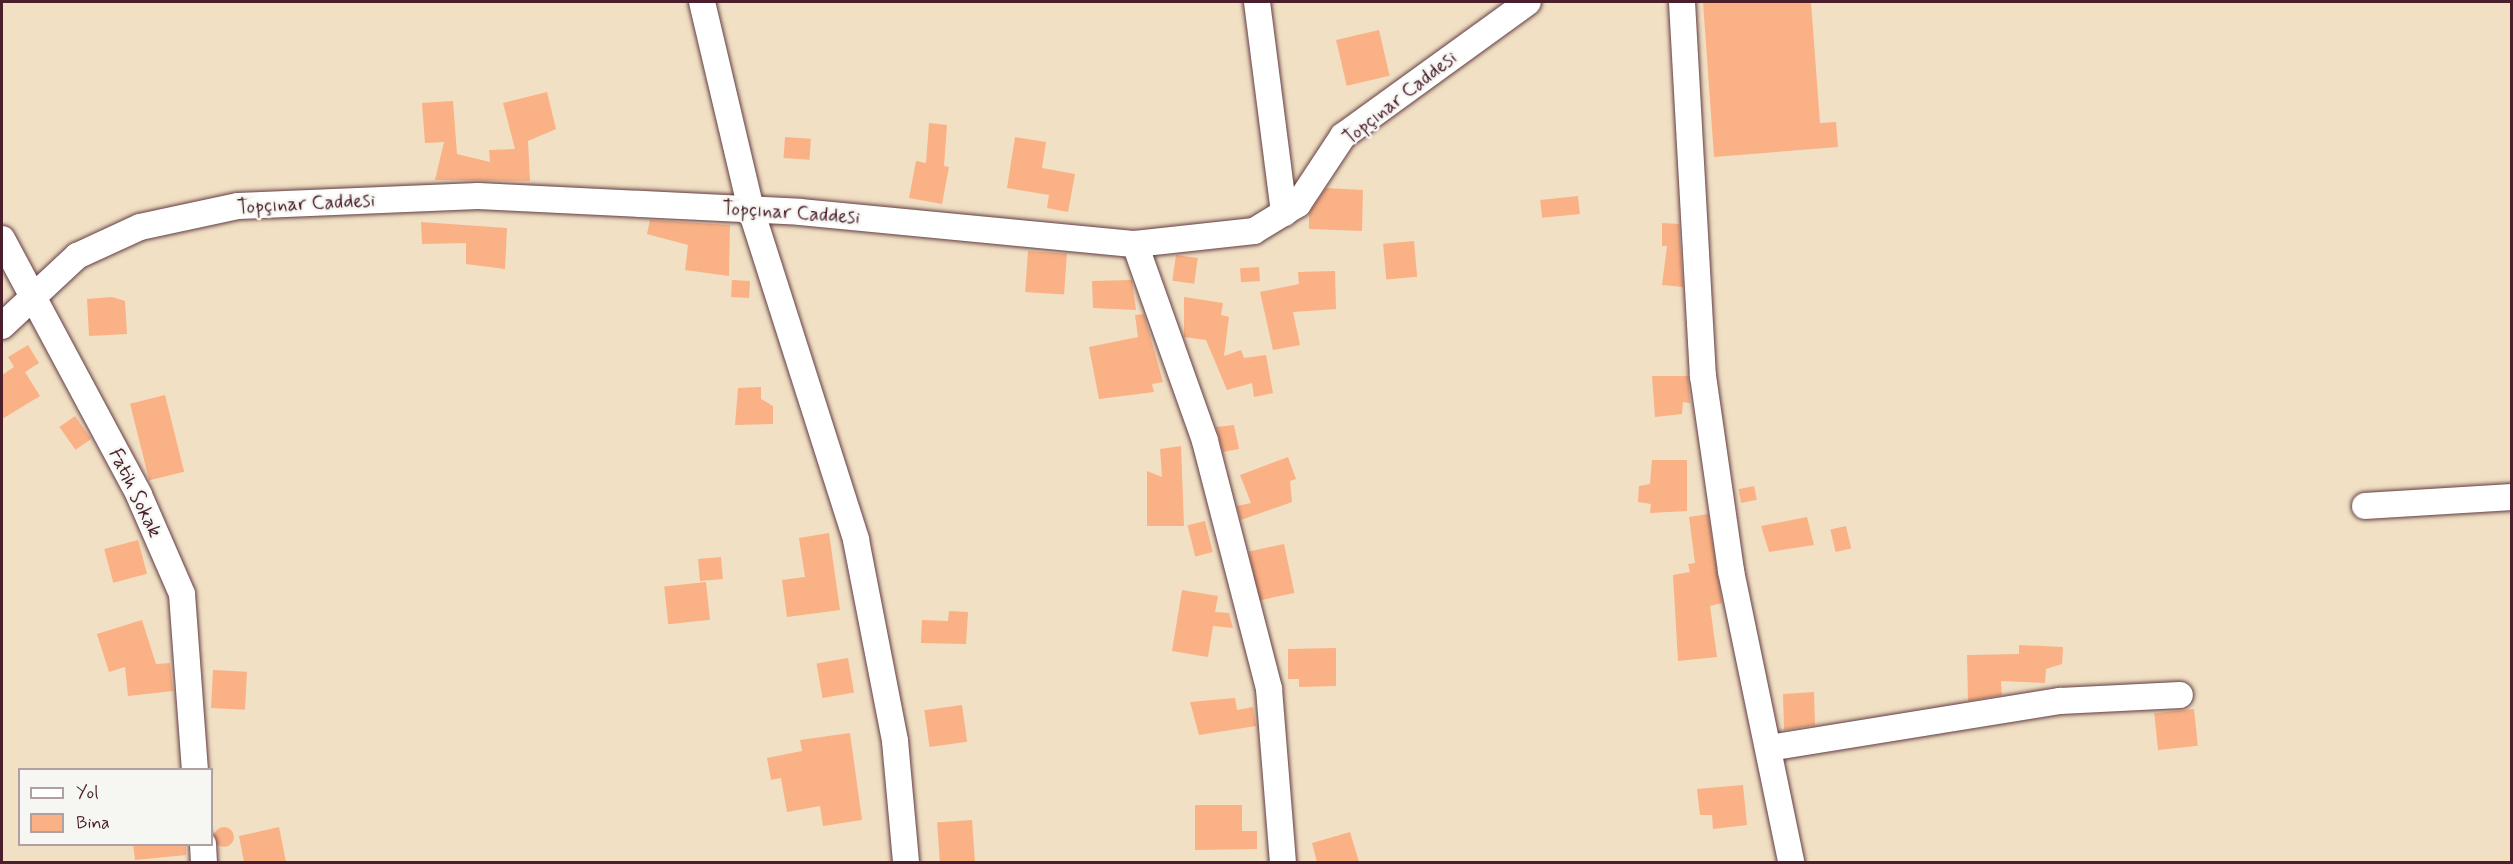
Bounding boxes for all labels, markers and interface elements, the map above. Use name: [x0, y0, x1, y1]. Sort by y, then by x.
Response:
street label: Topçınar Caddesi: [1336, 45, 1464, 151]
street label: Topçınar Caddesi: [234, 188, 378, 220]
street label: Topçınar Caddesi: [719, 196, 863, 230]
street label: Fatih Sokak: [103, 444, 167, 542]
legend: [18, 768, 213, 846]
text: Yol: [76, 781, 99, 805]
text: Bina: [76, 811, 110, 835]

